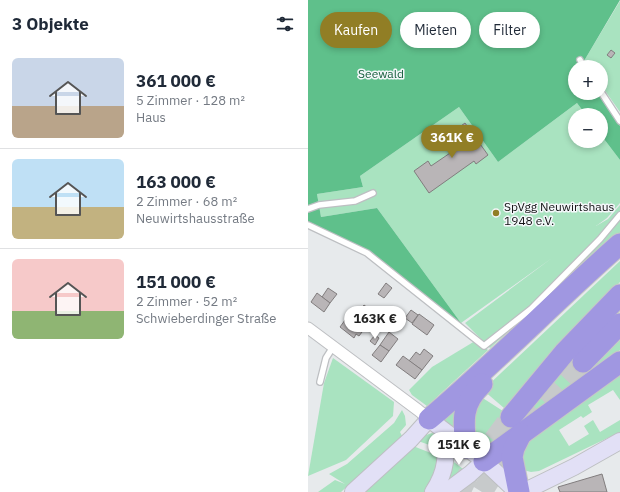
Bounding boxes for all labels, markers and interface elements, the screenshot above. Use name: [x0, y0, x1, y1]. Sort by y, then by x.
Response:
chip: Kaufen: [320, 12, 392, 48]
chip: Mieten: [400, 12, 471, 48]
chip: Filter: [479, 12, 540, 48]
text: 3 Objekte: [12, 13, 89, 35]
icon: filters: [274, 13, 296, 35]
map controls: [568, 60, 608, 148]
button: +: [568, 60, 608, 100]
park label: Seewald: [358, 66, 404, 81]
text: 361 000 €: [136, 70, 216, 92]
icon: home: [44, 74, 92, 122]
text: 5 Zimmer · 128 m²: [136, 92, 245, 109]
button: −: [568, 108, 608, 148]
text: Haus: [136, 109, 166, 126]
pin: 361K €: [419, 125, 485, 159]
text: 361K €: [430, 129, 474, 146]
text: 163 000 €: [136, 171, 216, 193]
icon: home: [44, 175, 92, 223]
text: 2 Zimmer · 68 m²: [136, 193, 237, 210]
place label: SpVgg Neuwirtshaus 1948 e.V.: [504, 199, 615, 228]
marker: SpVgg Neuwirtshaus 1948 e.V.: [491, 208, 501, 218]
text: Neuwirtshausstraße: [136, 210, 255, 227]
text: 151 000 €: [136, 271, 216, 293]
icon: home: [44, 275, 92, 323]
text: 2 Zimmer · 52 m²: [136, 293, 237, 310]
pin: 163K €: [342, 306, 408, 340]
text: Schwieberdinger Straße: [136, 310, 276, 327]
text: 163K €: [353, 310, 397, 327]
pin: 151K €: [426, 432, 492, 466]
text: 151K €: [437, 436, 481, 453]

